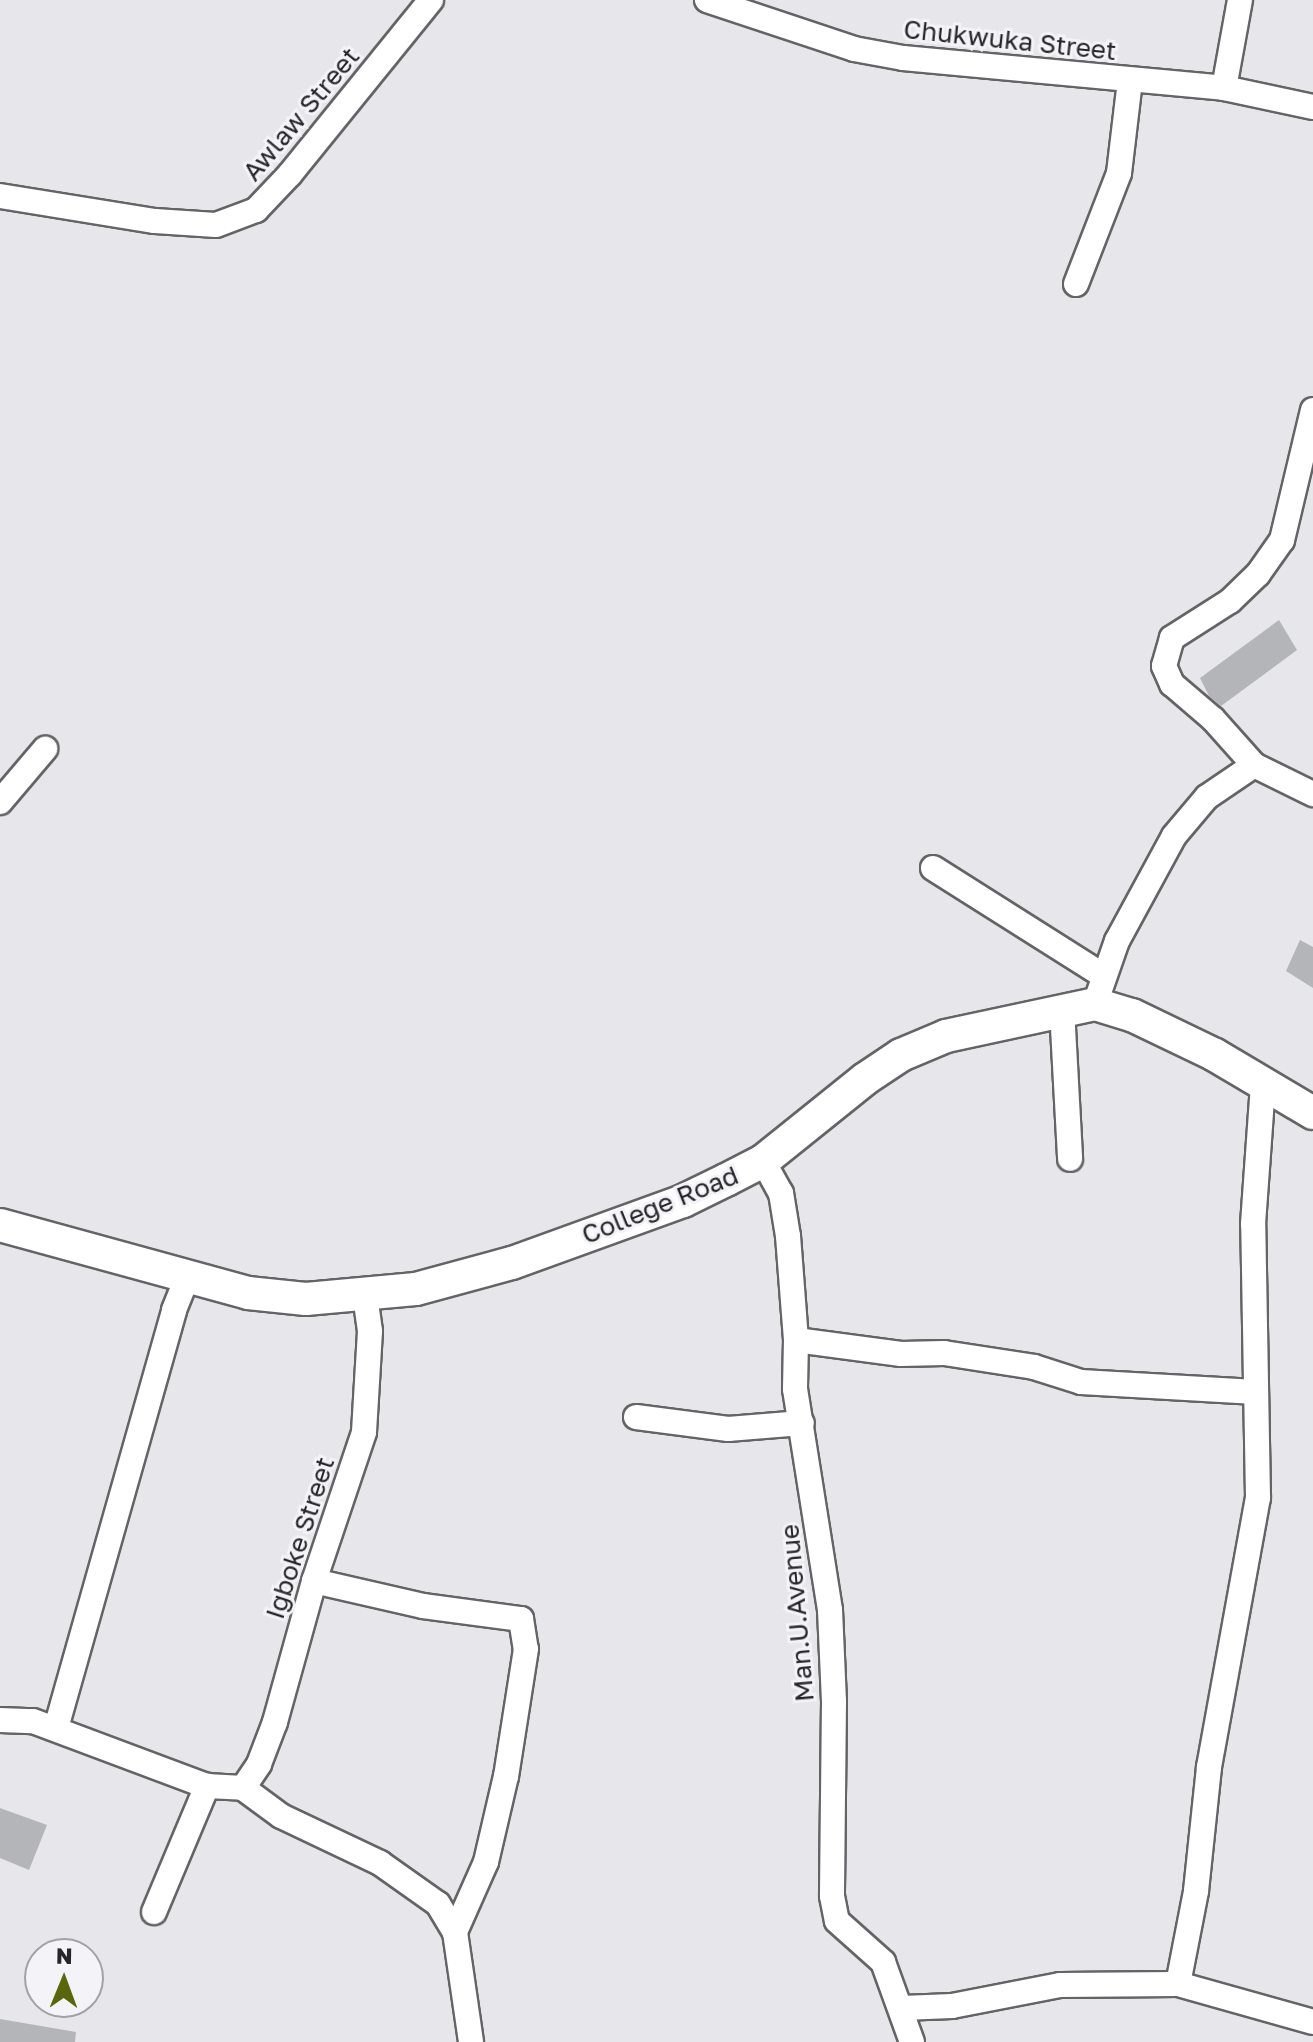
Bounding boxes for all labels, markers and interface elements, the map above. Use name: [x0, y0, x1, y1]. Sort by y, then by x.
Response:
street label: Chukwuka Street: [902, 13, 1118, 67]
street label: Awlaw Street: [236, 41, 366, 187]
street label: College Road: [577, 1159, 743, 1251]
street label: Igboke Street: [259, 1453, 341, 1623]
street label: Man.U.Avenue: [774, 1523, 820, 1703]
north arrow: [24, 1938, 104, 2018]
text: N: [56, 1942, 73, 1969]

